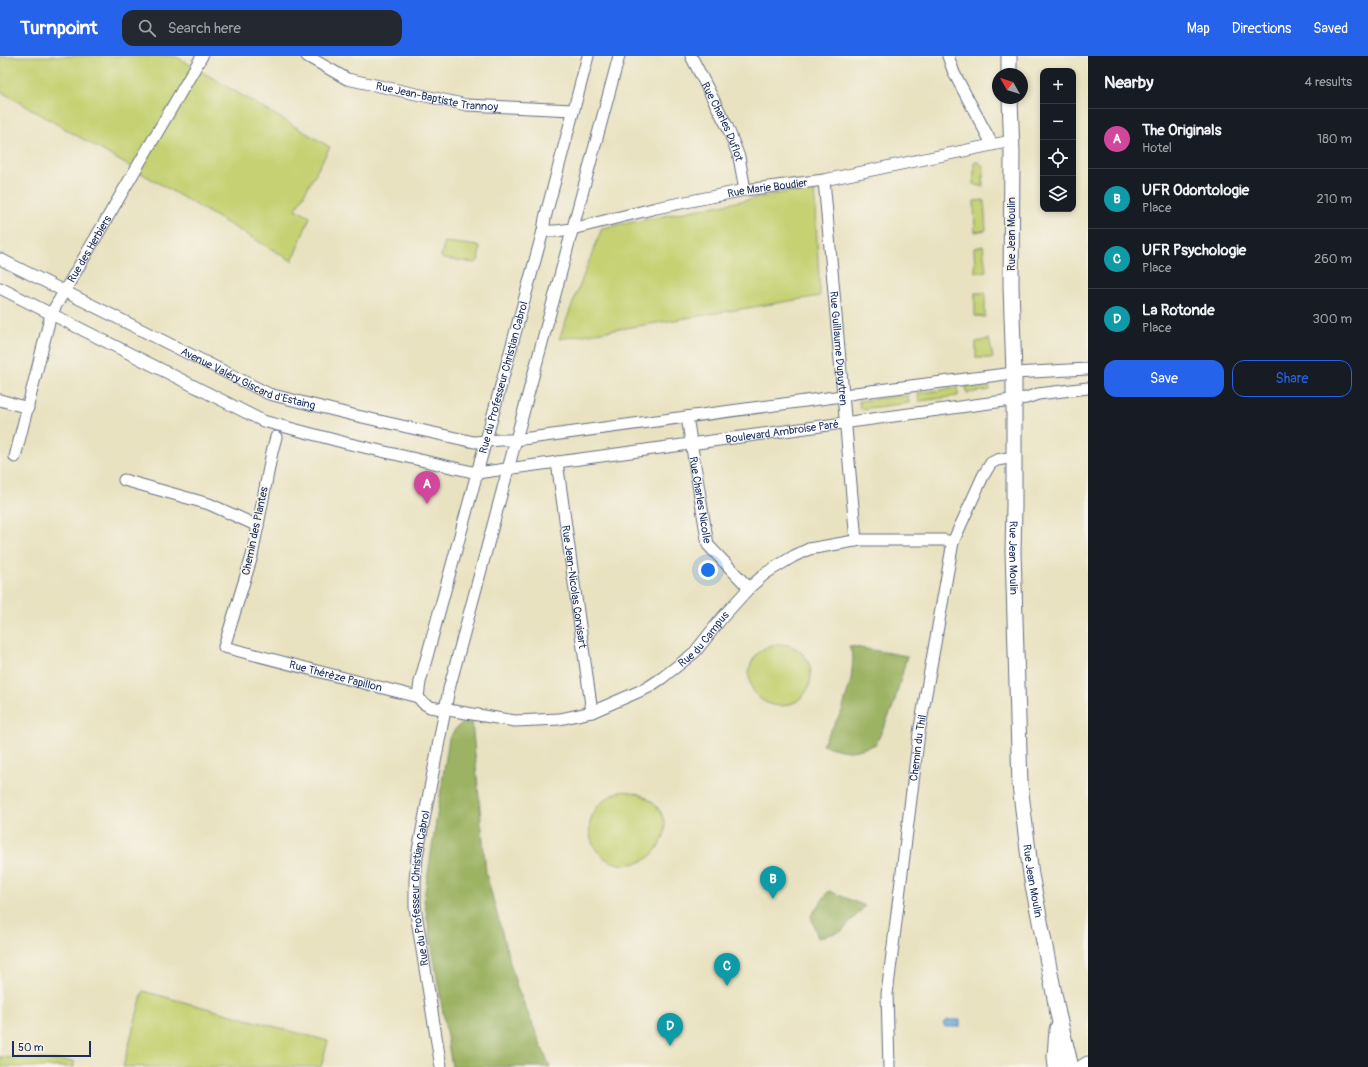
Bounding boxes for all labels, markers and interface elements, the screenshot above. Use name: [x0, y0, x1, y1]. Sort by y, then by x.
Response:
search box: [122, 10, 402, 46]
text: Turnpoint: [20, 16, 98, 40]
icon: search: [136, 17, 158, 39]
text: Search here: [168, 19, 241, 38]
text: Map: [1187, 20, 1210, 37]
text: Directions: [1232, 20, 1291, 37]
text: Saved: [1313, 20, 1348, 37]
north arrow: [992, 68, 1028, 104]
map controls: [1040, 68, 1076, 212]
button: +: [1040, 68, 1076, 104]
text: Nearby: [1104, 72, 1153, 93]
text: 4 results: [1305, 74, 1352, 90]
street label: Rue Jean-Baptiste Trannoy: [375, 79, 499, 113]
street label: Rue Charles Duflot: [699, 80, 746, 163]
button: −: [1040, 104, 1076, 140]
text: The Originals: [1142, 121, 1221, 140]
text: A: [1113, 131, 1121, 147]
text: 180 m: [1317, 131, 1352, 147]
button: locate: [1040, 140, 1076, 176]
text: Hotel: [1142, 140, 1172, 156]
street label: Rue Marie Boudier: [726, 176, 808, 200]
button: layers: [1040, 176, 1076, 212]
text: UFR Odontologie: [1142, 181, 1249, 200]
text: B: [1113, 191, 1121, 207]
text: 210 m: [1316, 191, 1352, 207]
street label: Rue Jean Moulin: [1005, 197, 1018, 271]
text: Place: [1142, 200, 1171, 216]
street label: Rue des Herbiers: [64, 213, 114, 285]
text: UFR Psychologie: [1142, 241, 1246, 260]
text: C: [1113, 251, 1121, 267]
text: 260 m: [1314, 251, 1352, 267]
text: Place: [1142, 260, 1171, 276]
street label: Rue Guillaume Dupuytren: [827, 291, 850, 406]
street label: Rue du Professeur Christian Cabrol: [476, 300, 530, 455]
text: La Rotonde: [1142, 301, 1215, 320]
text: D: [1113, 311, 1121, 327]
text: 300 m: [1313, 311, 1352, 327]
text: Place: [1142, 320, 1171, 336]
street label: Avenue Valéry Giscard d'Estaing: [179, 344, 317, 412]
button: Save: [1104, 360, 1224, 397]
button: Share: [1232, 360, 1352, 397]
street label: Boulevard Ambroise Paré: [725, 417, 840, 445]
street label: Rue Charles Nicolle: [687, 456, 714, 545]
pin: A: [414, 471, 440, 504]
street label: Chemin des Plantes: [239, 486, 271, 576]
street label: Rue Jean Moulin: [1006, 521, 1021, 595]
street label: Rue Jean-Nicolas Corvisart: [559, 524, 590, 650]
your location: [698, 560, 718, 580]
street label: Rue du Campus: [675, 608, 731, 670]
street label: Rue Thérèze Papillon: [288, 658, 384, 694]
street label: Chemin du Thil: [907, 714, 929, 782]
street label: Rue du Professeur Christian Cabrol: [408, 809, 432, 967]
street label: Rue Jean Moulin: [1021, 844, 1046, 919]
pin: B: [760, 866, 786, 899]
pin: C: [714, 953, 740, 986]
pin: D: [657, 1013, 683, 1046]
scale bar: [12, 1039, 91, 1058]
text: 50 m: [18, 1041, 44, 1054]

